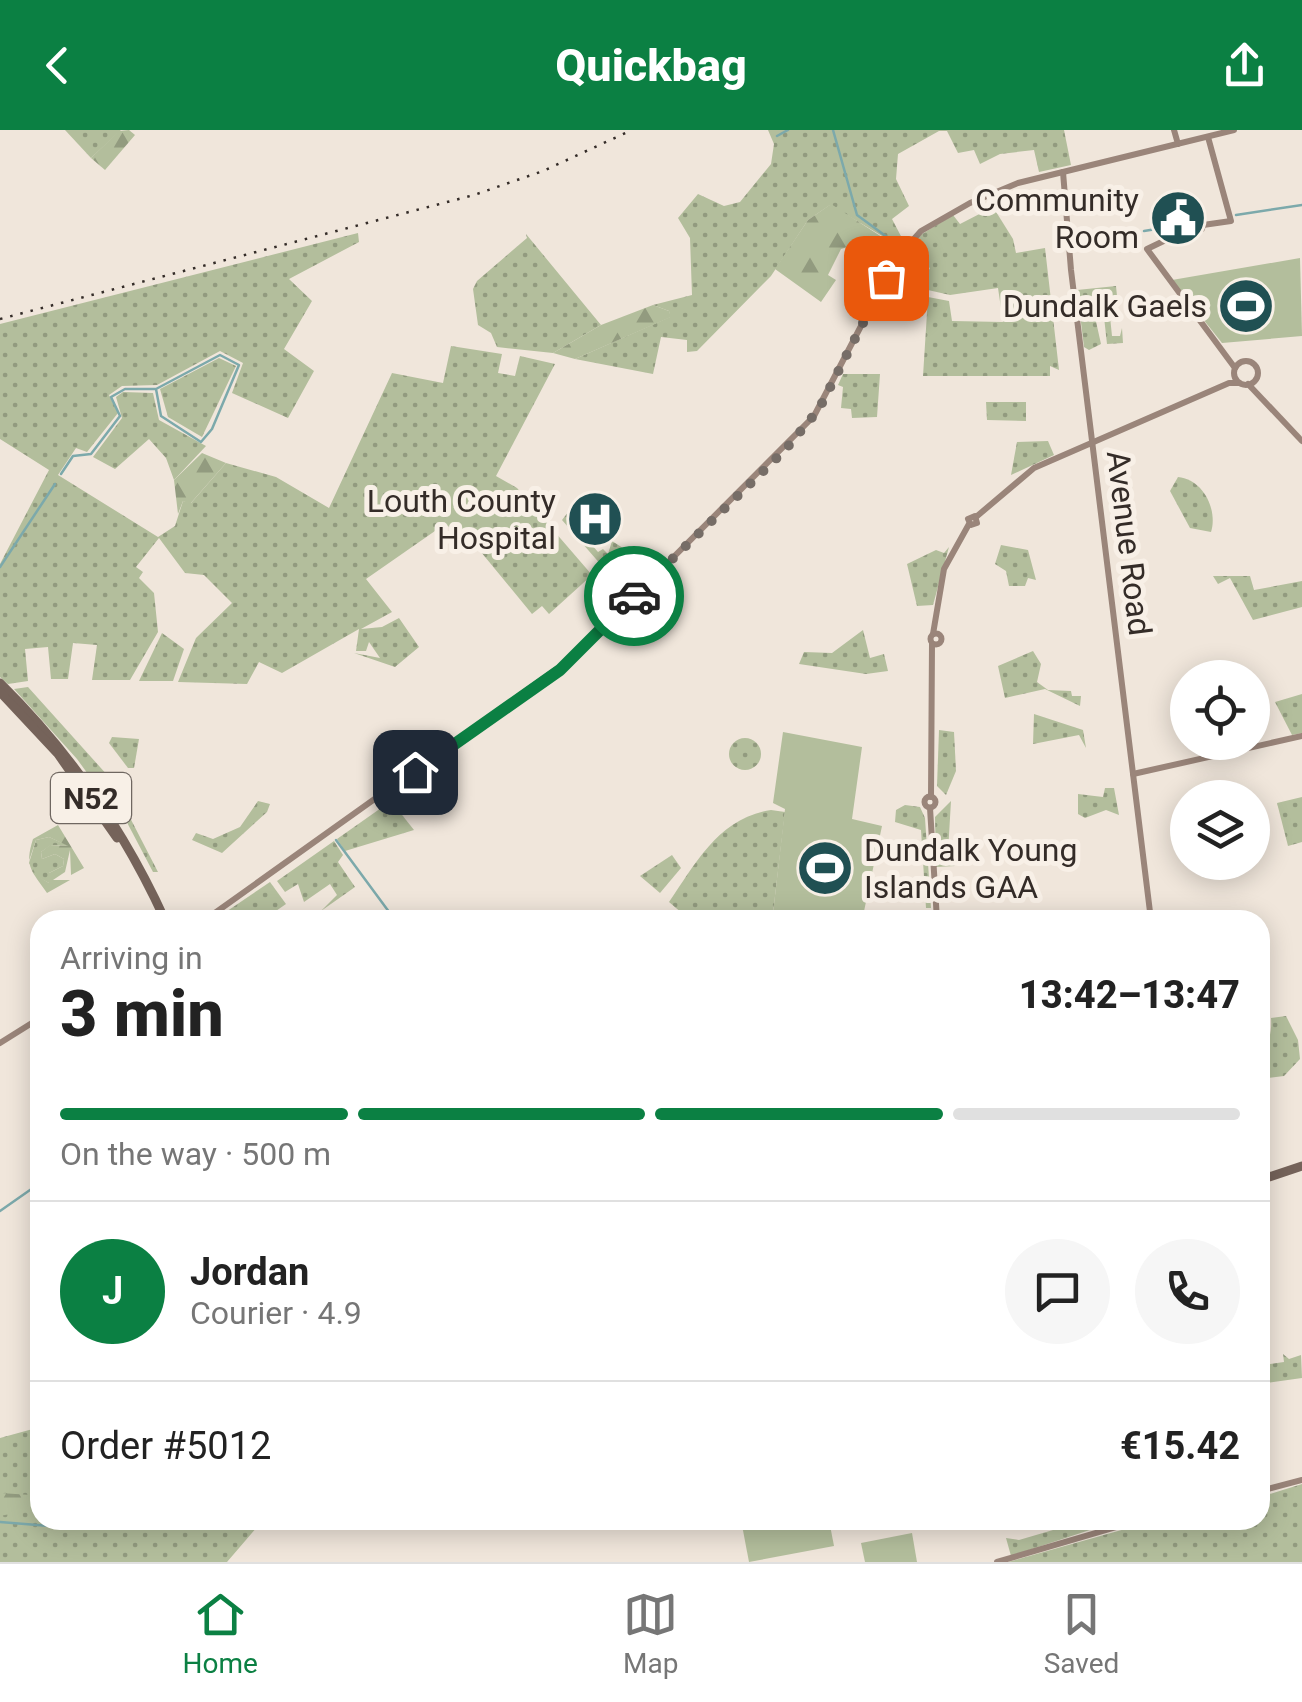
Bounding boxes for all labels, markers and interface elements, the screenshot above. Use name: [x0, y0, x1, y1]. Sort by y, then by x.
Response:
icon: back: [30, 38, 85, 93]
icon: share: [1217, 38, 1272, 93]
text: Quickbag: [555, 39, 747, 92]
place label: Community Room: [975, 181, 1139, 256]
public building icon: Community Room: [1148, 188, 1208, 248]
pin: [844, 236, 929, 321]
icon: bag: [859, 251, 914, 306]
sports icon: Dundalk Gaels: [1216, 276, 1276, 336]
place label: Dundalk Gaels: [1003, 287, 1207, 325]
street label: Avenue Road: [1099, 448, 1159, 638]
place label: Louth County Hospital: [367, 482, 556, 557]
hospital icon: Louth County Hospital: [565, 489, 625, 549]
courier: [584, 546, 684, 646]
icon: car: [607, 569, 662, 624]
map controls: [1170, 660, 1270, 880]
button: locate: [1170, 660, 1270, 760]
pin: [373, 730, 458, 815]
icon: home: [388, 745, 443, 800]
road number: N52: [51, 773, 131, 823]
button: layers: [1170, 780, 1270, 880]
place label: Dundalk Young Islands GAA: [864, 831, 1077, 906]
sports icon: Dundalk Young Islands GAA: [795, 838, 855, 898]
text: Arriving in: [60, 939, 203, 977]
text: 13:42–13:47: [1019, 973, 1240, 1017]
text: 3 min: [60, 976, 224, 1052]
text: On the way · 500 m: [60, 1135, 331, 1173]
button: chat: [1005, 1239, 1110, 1344]
button: phone: [1135, 1239, 1240, 1344]
text: Jordan: [190, 1250, 309, 1294]
text: J: [102, 1269, 123, 1313]
text: Courier · 4.9: [190, 1294, 362, 1332]
text: Order #5012: [60, 1424, 271, 1468]
text: €15.42: [1120, 1424, 1240, 1468]
tab: Home: [183, 1587, 258, 1680]
tab: Map: [623, 1587, 679, 1680]
tab: Saved: [1044, 1587, 1119, 1680]

